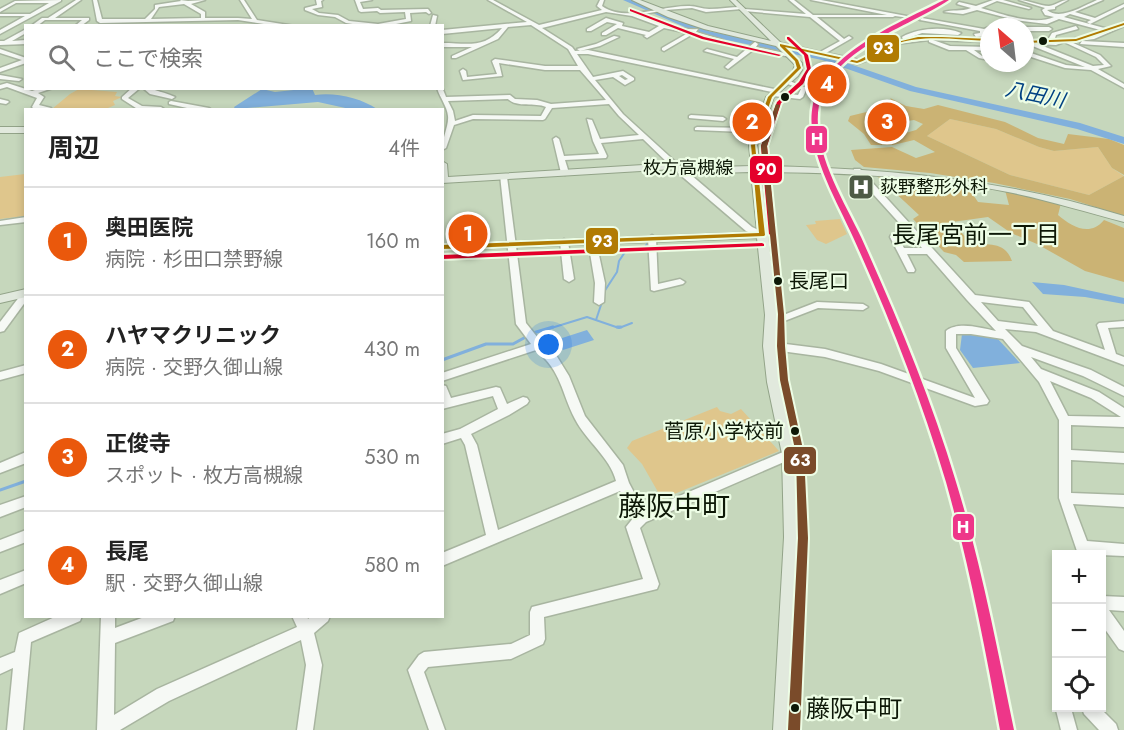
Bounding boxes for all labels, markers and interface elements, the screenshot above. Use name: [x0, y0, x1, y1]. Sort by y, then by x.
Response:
north arrow: [980, 18, 1034, 72]
search box: [24, 24, 444, 90]
line badge: 93: [866, 34, 900, 63]
unlabelled marker: [1037, 35, 1049, 47]
text: 93: [873, 37, 893, 60]
icon: search: [45, 41, 78, 74]
text: ここで検索: [93, 42, 203, 74]
pin: 4: [808, 62, 846, 106]
water label: 八田川: [1003, 75, 1069, 116]
unlabelled marker: [779, 91, 791, 103]
pin: 2: [732, 100, 771, 144]
pin: 3: [868, 100, 906, 144]
line badge: H: [805, 125, 828, 154]
text: H: [811, 128, 823, 151]
text: 周辺: [48, 129, 100, 167]
text: 4件: [388, 134, 420, 163]
street label: 枚方高槻線: [643, 155, 733, 181]
line badge: 90: [749, 155, 783, 184]
text: 90: [755, 158, 777, 181]
hospital icon: 荻野整形外科: [846, 172, 876, 202]
place label: 荻野整形外科: [880, 174, 988, 200]
text: 奥田医院: [105, 211, 193, 243]
pin: 1: [448, 212, 488, 256]
district label: 長尾宮前一丁目: [892, 217, 1060, 252]
text: 1: [62, 227, 73, 256]
text: 160 m: [366, 227, 420, 256]
line badge: 93: [585, 227, 619, 255]
text: 93: [592, 230, 612, 253]
text: 病院 · 杉田口禁野線: [105, 245, 283, 274]
place label: 長尾口: [789, 267, 849, 296]
marker: 長尾口: [772, 275, 784, 287]
text: ハヤマクリニック: [105, 319, 281, 351]
your location: [534, 330, 563, 359]
text: 2: [61, 335, 74, 364]
text: 430 m: [364, 335, 420, 364]
text: 病院 · 交野久御山線: [105, 353, 283, 382]
place label: 菅原小学校前: [664, 417, 784, 446]
marker: 菅原小学校前: [789, 425, 801, 437]
text: 正俊寺: [105, 427, 171, 459]
text: 3: [61, 443, 74, 472]
text: 530 m: [364, 443, 420, 472]
line badge: 63: [783, 446, 817, 475]
text: 63: [790, 449, 810, 472]
text: スポット · 枚方高槻線: [105, 461, 303, 490]
district label: 藤阪中町: [618, 486, 730, 527]
line badge: H: [952, 513, 975, 541]
text: H: [957, 516, 969, 539]
text: 長尾: [105, 535, 149, 567]
map controls: [1052, 550, 1106, 712]
button: +: [1052, 550, 1106, 604]
text: 4: [61, 551, 74, 580]
text: 580 m: [364, 551, 420, 580]
text: 駅 · 交野久御山線: [105, 569, 263, 598]
button: −: [1052, 604, 1106, 658]
button: locate: [1052, 658, 1106, 712]
place label: 藤阪中町: [806, 691, 902, 726]
marker: 藤阪中町: [789, 702, 801, 714]

